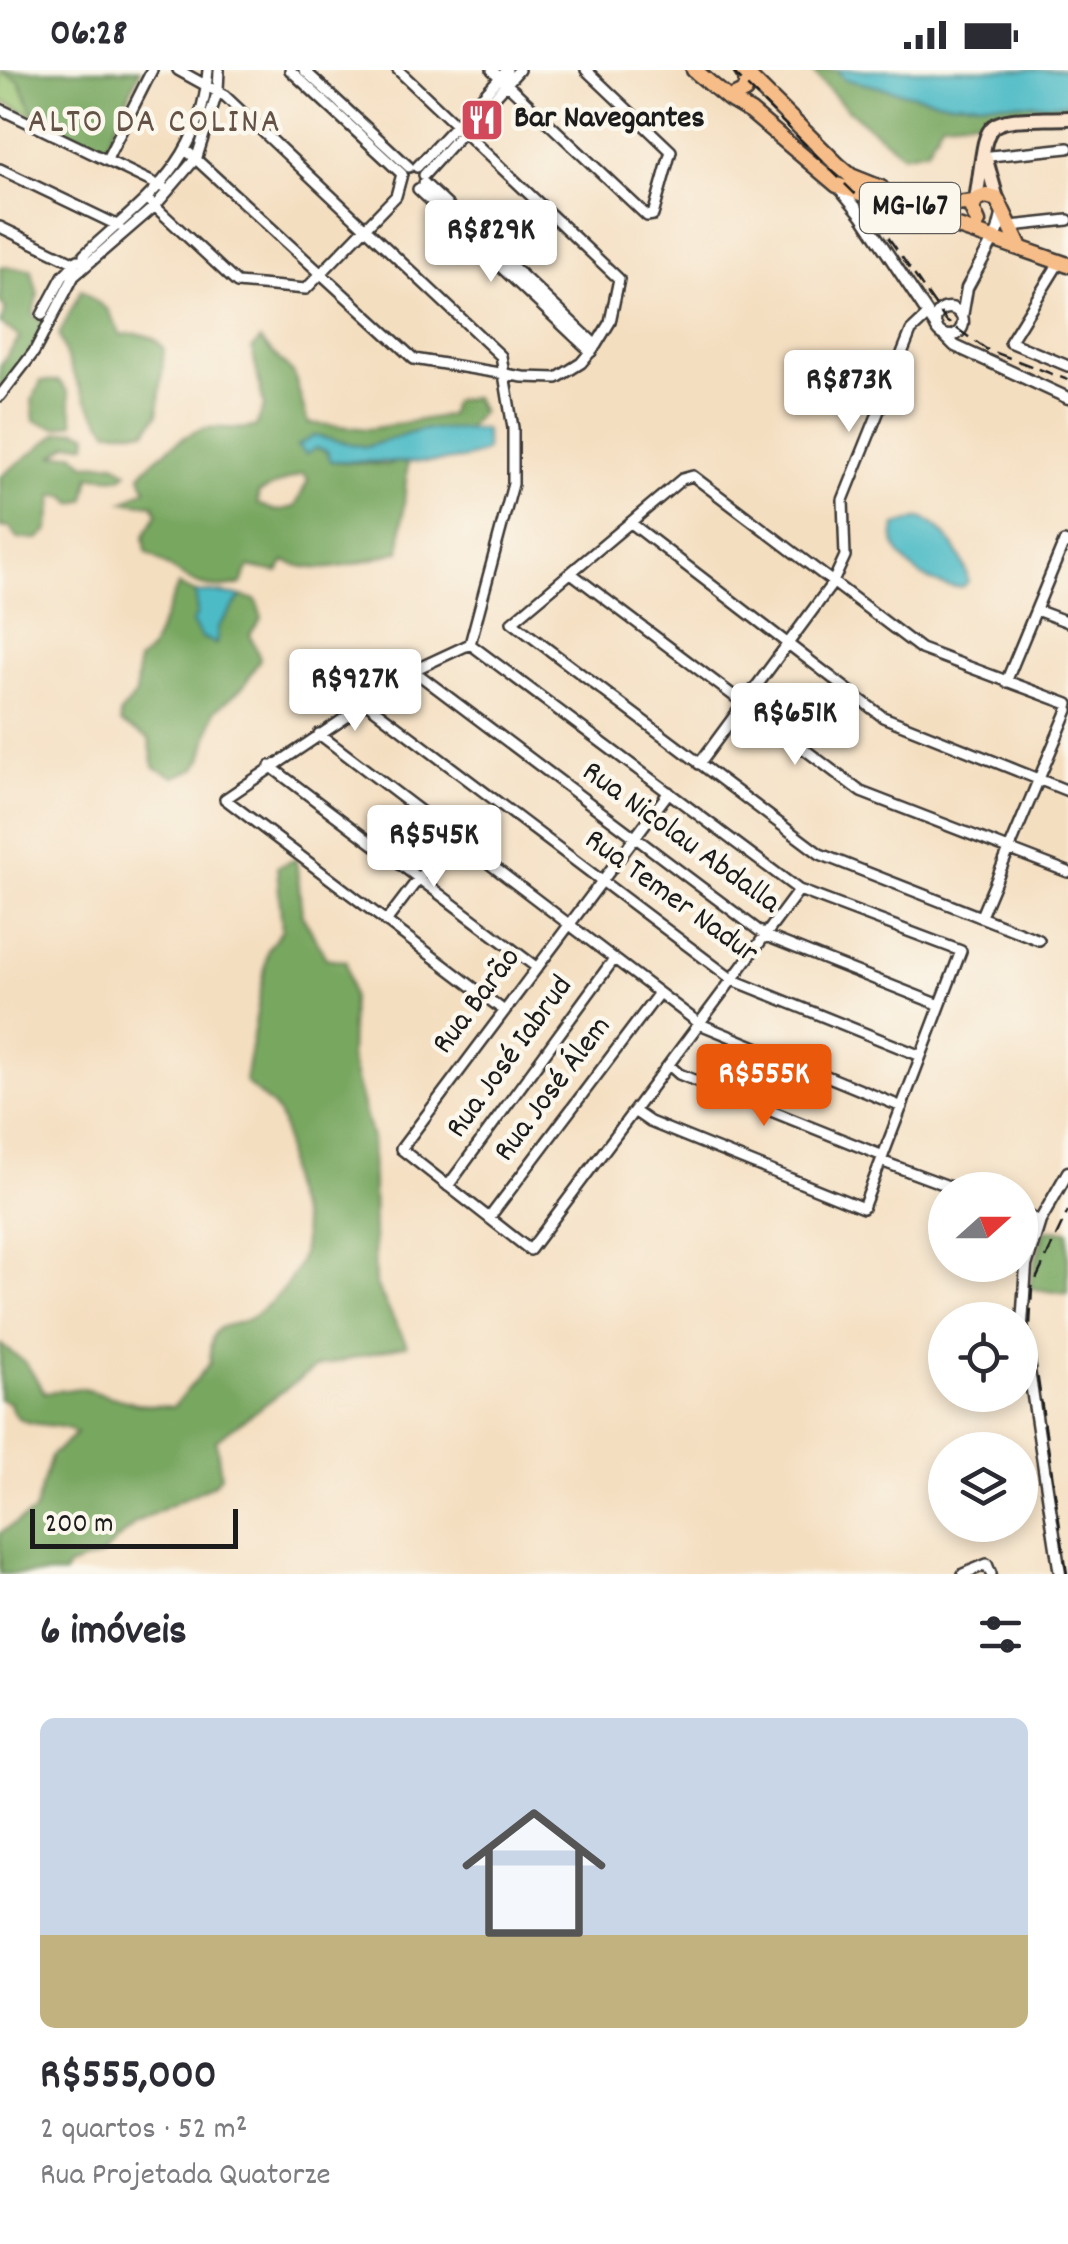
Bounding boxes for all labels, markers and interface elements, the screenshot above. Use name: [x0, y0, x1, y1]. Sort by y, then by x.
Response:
text: 06:28: [50, 8, 127, 63]
restaurant icon: Bar Navegantes: [459, 97, 505, 143]
place label: Bar Navegantes: [514, 97, 705, 143]
district label: ALTO DA COLINA: [28, 99, 282, 149]
road number: MG-167: [860, 183, 960, 233]
pin: R$829K: [410, 200, 572, 285]
text: R$829K: [447, 209, 535, 255]
pin: R$873K: [768, 350, 930, 435]
text: R$873K: [806, 359, 892, 405]
pin: R$927K: [274, 649, 436, 734]
text: R$927K: [311, 658, 399, 704]
pin: R$651K: [714, 683, 876, 768]
text: R$651K: [753, 692, 837, 738]
street label: Rua Nicolau Abdalla: [571, 751, 790, 927]
pin: R$545K: [353, 805, 515, 890]
text: R$545K: [389, 814, 479, 860]
street label: Rua Temer Nadur: [573, 819, 767, 977]
street label: Rua Barão: [422, 939, 534, 1065]
street label: Rua José Iabrud: [436, 967, 586, 1149]
street label: Rua José Álem: [484, 1007, 624, 1173]
pin: R$555K: [683, 1044, 845, 1129]
text: R$555K: [718, 1053, 810, 1099]
north arrow: [928, 1172, 1038, 1282]
map controls: [928, 1172, 1038, 1542]
button: locate: [928, 1302, 1038, 1412]
button: layers: [928, 1432, 1038, 1542]
scale bar: [30, 1504, 238, 1548]
text: 200 m: [45, 1506, 113, 1546]
text: 6 imóveis: [40, 1604, 187, 1664]
icon: filters: [973, 1607, 1028, 1662]
icon: home: [444, 1783, 624, 1963]
text: R$555,000: [40, 2048, 217, 2108]
text: 2 quartos · 52 m²: [40, 2108, 248, 2154]
text: Rua Projetada Quatorze: [40, 2154, 331, 2200]

